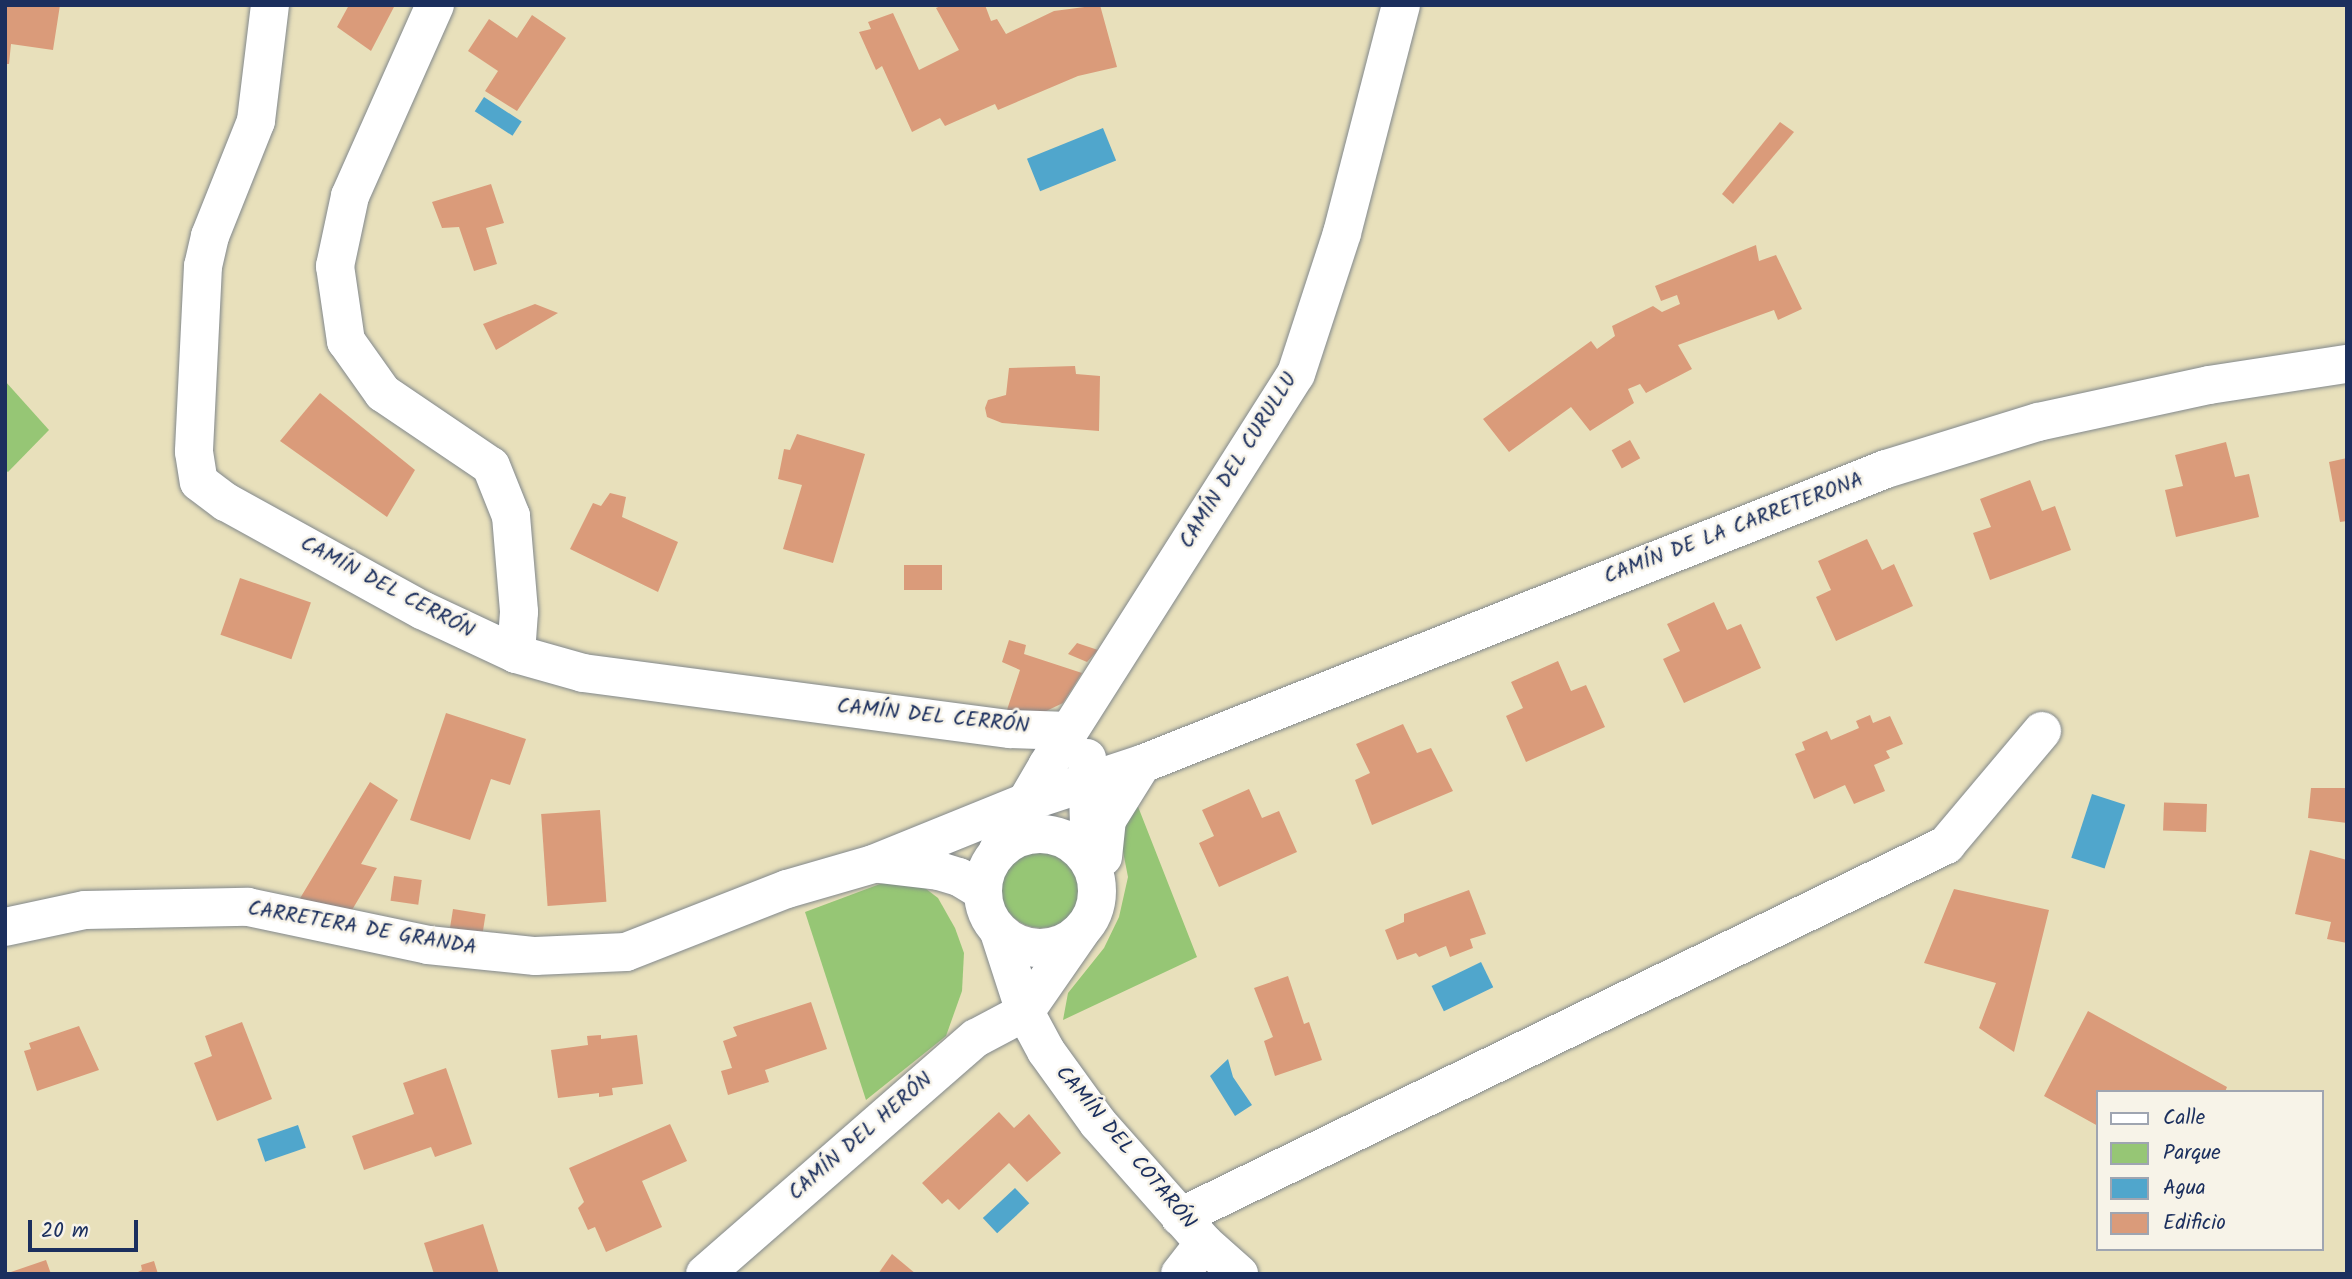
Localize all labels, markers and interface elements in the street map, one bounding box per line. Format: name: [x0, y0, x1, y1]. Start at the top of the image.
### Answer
street label: CAMÍN DEL CURULLU: [1175, 369, 1303, 553]
street label: CAMÍN DE LA CARRETERONA: [1601, 468, 1867, 590]
street label: CAMÍN DEL CERRÓN: [296, 532, 478, 644]
street label: CAMÍN DEL CERRÓN: [836, 694, 1030, 740]
street label: CARRETERA DE GRANDA: [246, 896, 478, 962]
street label: CAMÍN DEL COTARÓN: [1049, 1061, 1201, 1235]
street label: CAMÍN DEL HERÓN: [784, 1068, 938, 1206]
legend: [2096, 1090, 2324, 1251]
text: Calle: [2163, 1102, 2205, 1135]
text: Parque: [2163, 1137, 2221, 1170]
text: Agua: [2163, 1172, 2206, 1205]
scale bar: [32, 1206, 142, 1250]
text: Edificio: [2163, 1207, 2226, 1240]
text: 20 m: [41, 1215, 89, 1248]

